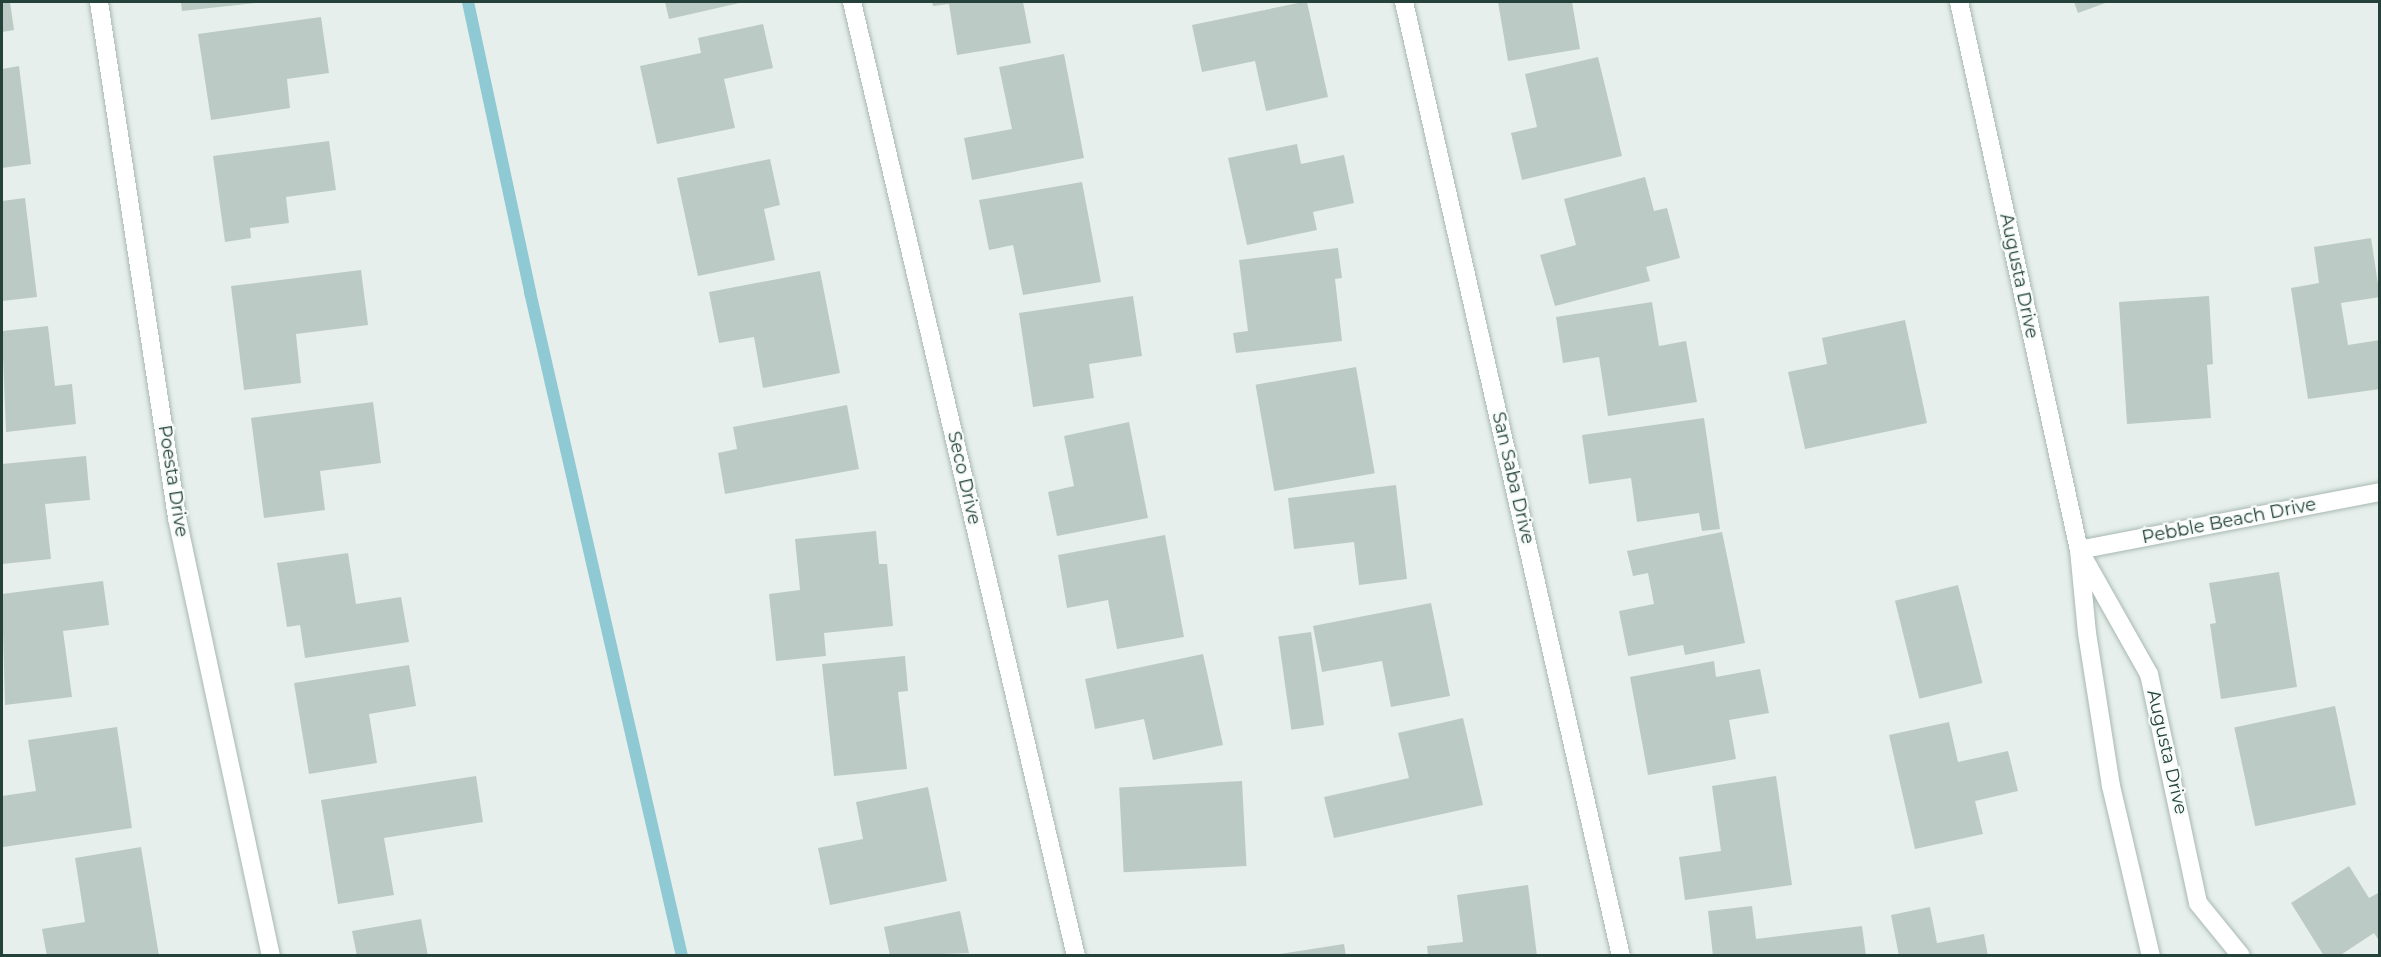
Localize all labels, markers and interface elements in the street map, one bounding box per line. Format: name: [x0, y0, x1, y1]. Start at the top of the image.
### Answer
street label: Augusta Drive: [1995, 211, 2043, 341]
street label: San Saba Drive: [1487, 410, 1539, 546]
street label: Poesta Drive: [153, 423, 193, 539]
street label: Seco Drive: [943, 429, 985, 527]
street label: Pebble Beach Drive: [2140, 493, 2318, 549]
street label: Augusta Drive: [2142, 687, 2192, 817]

